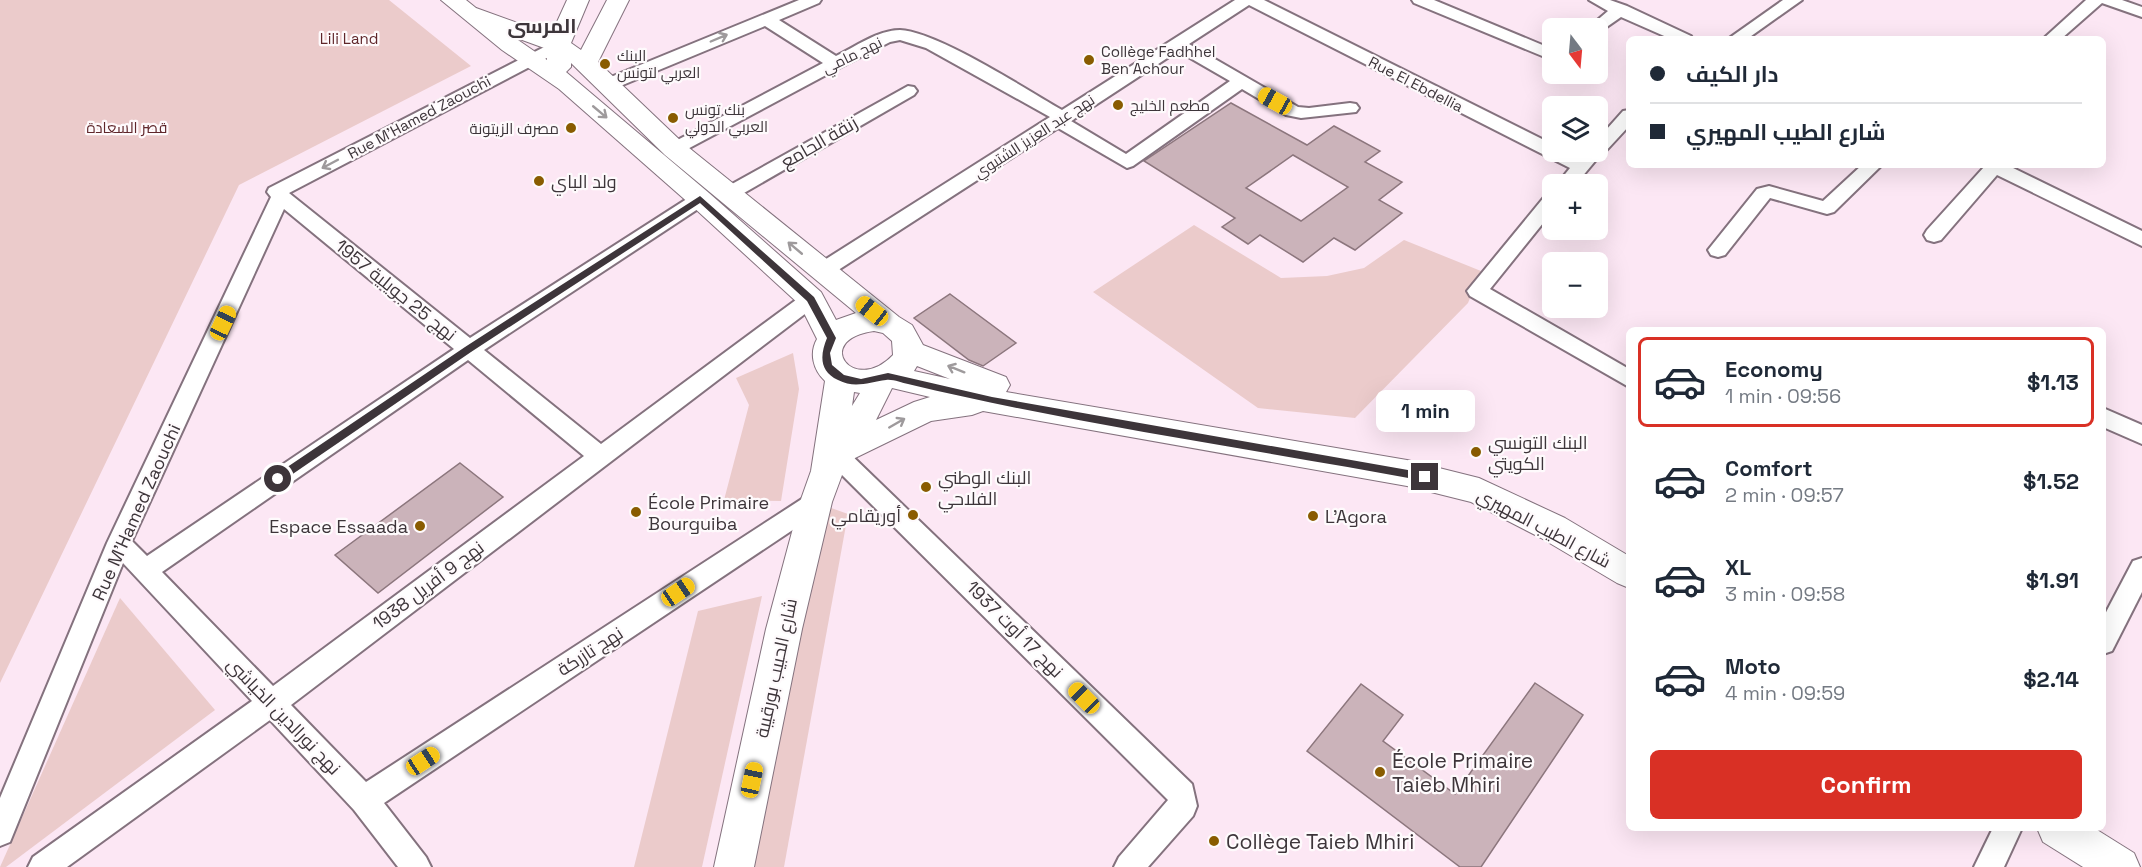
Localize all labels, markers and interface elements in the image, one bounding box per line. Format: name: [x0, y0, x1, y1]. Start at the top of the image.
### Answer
district label: المرسى: [508, 13, 576, 39]
north arrow: [1542, 18, 1608, 84]
map controls: [1542, 18, 1608, 318]
park label: Lili Land: [320, 29, 378, 48]
one-way arrow: [710, 32, 728, 43]
street label: نهج مامي: [819, 32, 886, 80]
place label: Collège Fadhhel Ben Achour: [1101, 42, 1216, 78]
place label: البنك العربي لتونس: [617, 46, 700, 85]
street label: Rue El Ebdellia: [1366, 52, 1467, 116]
marker: Collège Fadhhel Ben Achour: [1082, 53, 1096, 67]
marker: البنك العربي لتونس: [598, 57, 612, 71]
text: دار الكيف: [1686, 60, 1779, 88]
street label: Rue M'Hamed Zaouchi: [344, 71, 494, 163]
car: [1255, 84, 1295, 118]
street label: نهج عبد العزيز الشتيوي: [970, 90, 1100, 185]
place label: مطعم الخليج: [1130, 96, 1210, 117]
button: layers: [1542, 96, 1608, 162]
marker: مطعم الخليج: [1111, 98, 1125, 112]
place label: بنك تونس العربي الدولي: [685, 100, 768, 139]
one-way arrow: [592, 105, 607, 119]
marker: بنك تونس العربي الدولي: [666, 111, 680, 125]
street label: زنقة الجامع: [776, 111, 862, 174]
park label: قصر السعادة: [87, 118, 167, 137]
text: شارع الطيب المهيري: [1686, 118, 1885, 146]
place label: مصرف الزيتونة: [470, 119, 559, 138]
marker: مصرف الزيتونة: [564, 121, 578, 135]
one-way arrow: [322, 158, 340, 170]
place label: ولد الباي: [551, 170, 617, 196]
marker: ولد الباي: [532, 174, 546, 188]
button: +: [1542, 174, 1608, 240]
street label: نهج 25 جويلية 1957: [330, 234, 461, 347]
one-way arrow: [788, 241, 803, 255]
button: −: [1542, 252, 1608, 318]
car: [852, 293, 892, 329]
car: [207, 303, 239, 343]
icon: car: [1653, 355, 1707, 409]
text: Economy: [1725, 355, 1823, 383]
one-way arrow: [947, 363, 965, 374]
text: $1.13: [2027, 368, 2079, 396]
text: 1 min · 09:56: [1725, 383, 1841, 409]
callout: 1 min: [1376, 390, 1474, 432]
text: 1 min: [1401, 398, 1450, 424]
one-way arrow: [888, 417, 905, 429]
street label: Rue M'Hamed Zaouchi: [87, 420, 185, 604]
place label: البنك التونسي الكويتي: [1488, 431, 1588, 478]
marker: البنك التونسي الكويتي: [1469, 445, 1483, 459]
icon: car: [1653, 454, 1707, 508]
text: Comfort: [1725, 454, 1813, 482]
route end: [1411, 463, 1438, 490]
route start: [264, 465, 291, 492]
place label: البنك الوطني الفلاحي: [938, 466, 1031, 513]
text: $1.52: [2023, 467, 2079, 495]
marker: البنك الوطني الفلاحي: [919, 480, 933, 494]
text: 2 min · 09:57: [1725, 482, 1844, 508]
street label: شارع الطيب المهيري: [1472, 483, 1615, 576]
place label: École Primaire Bourguiba: [648, 491, 769, 535]
place label: أوريقامي: [831, 504, 901, 530]
marker: École Primaire Bourguiba: [629, 505, 643, 519]
place label: L'Agora: [1325, 505, 1387, 528]
marker: أوريقامي: [906, 508, 920, 522]
marker: L'Agora: [1306, 509, 1320, 523]
place label: Espace Essaada: [269, 515, 408, 538]
marker: Espace Essaada: [413, 519, 427, 533]
street label: نهج 9 أفريل 1938: [368, 536, 489, 635]
icon: car: [1653, 553, 1707, 607]
text: XL: [1725, 553, 1751, 581]
text: $1.91: [2026, 566, 2079, 594]
car: [658, 574, 698, 610]
street label: نهج 17 أوت 1937: [961, 576, 1068, 683]
text: 3 min · 09:58: [1725, 581, 1845, 607]
street label: شارع الحبيب بورقيبة: [750, 596, 803, 740]
street label: نهج تازركة: [553, 621, 628, 682]
icon: car: [1653, 652, 1707, 706]
text: Moto: [1725, 652, 1781, 680]
street label: نهج نورالدين الخياشي: [221, 653, 346, 781]
text: $2.14: [2023, 665, 2079, 693]
car: [1065, 679, 1103, 717]
text: 4 min · 09:59: [1725, 680, 1845, 706]
car: [403, 744, 443, 778]
place label: École Primaire Taieb Mhiri: [1392, 747, 1533, 798]
button: Confirm: [1650, 750, 2082, 819]
car: [739, 761, 765, 799]
marker: École Primaire Taieb Mhiri: [1373, 765, 1387, 779]
place label: Collège Taieb Mhiri: [1226, 828, 1414, 855]
marker: Collège Taieb Mhiri: [1207, 834, 1221, 848]

